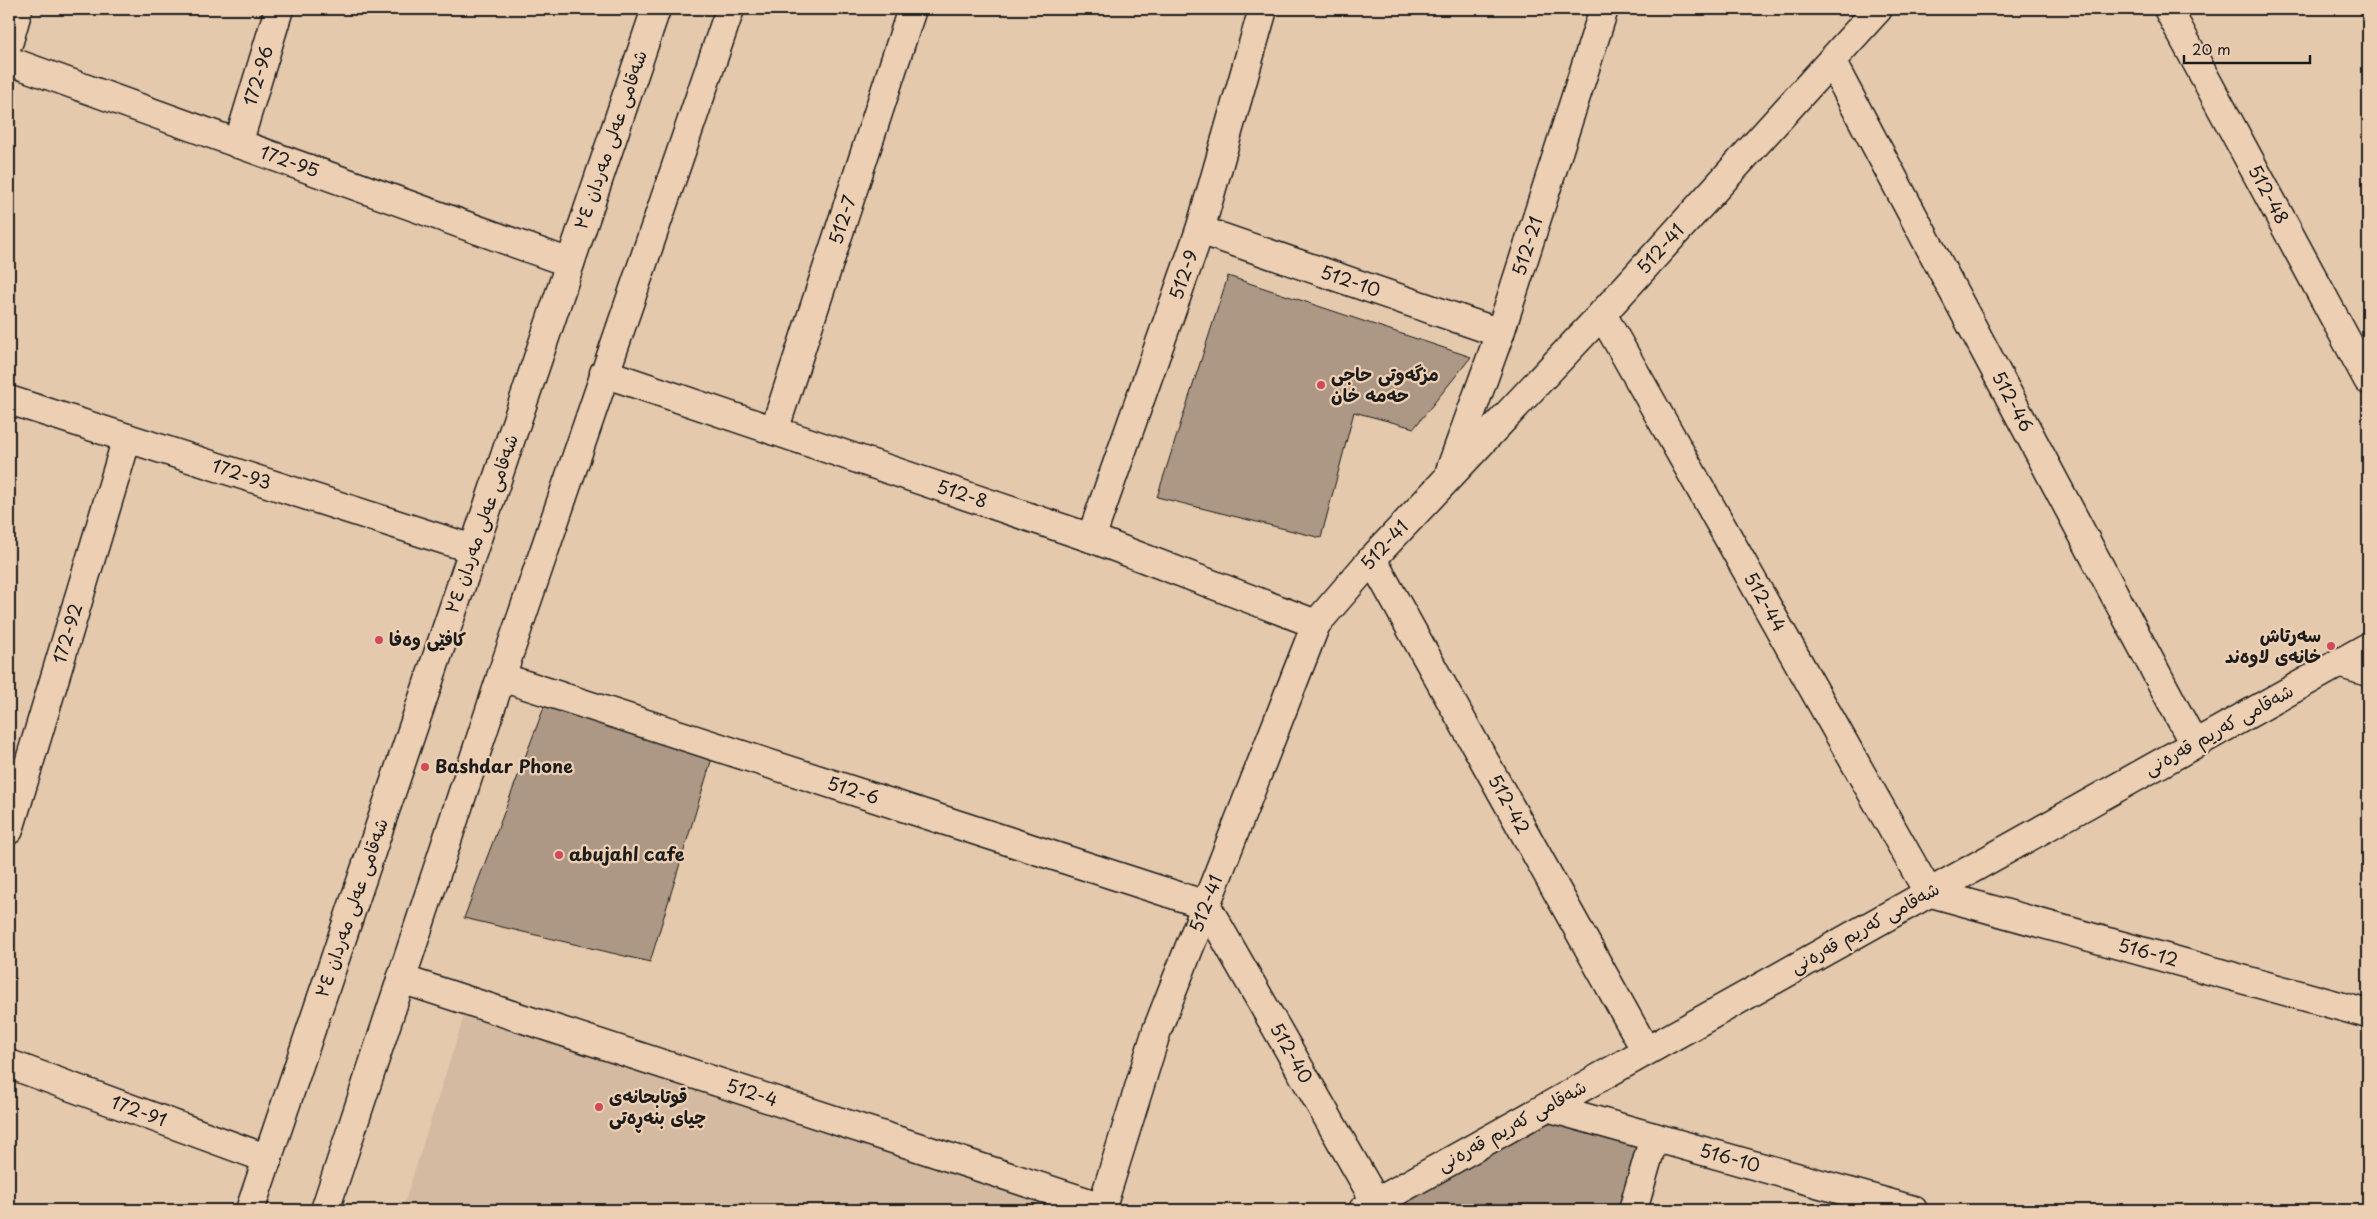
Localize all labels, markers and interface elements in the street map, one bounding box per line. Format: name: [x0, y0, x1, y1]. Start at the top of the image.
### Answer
scale bar: [2184, 32, 2311, 64]
text: 20 m: [2192, 37, 2231, 60]
street label: 172-96: [235, 42, 279, 109]
street label: شەقامی عەلی مەردان ٣٤: [566, 46, 653, 233]
street label: 172-95: [257, 137, 323, 184]
street label: 512-48: [2242, 160, 2296, 228]
street label: 512-7: [821, 191, 862, 248]
street label: 512-21: [1504, 213, 1549, 279]
street label: 512-41: [1630, 217, 1690, 279]
street label: 512-9: [1161, 246, 1204, 303]
street label: 512-10: [1317, 257, 1384, 303]
place label: مزگەوتی حاجی حەمە خان: [1331, 360, 1439, 408]
street label: 512-46: [1986, 366, 2041, 436]
marker: مزگەوتی حاجی حەمە خان: [1315, 379, 1327, 391]
street label: شەقامی عەلی مەردان ٣٤: [437, 430, 524, 617]
street label: 172-93: [209, 451, 275, 495]
street label: 512-8: [934, 472, 991, 514]
street label: 512-41: [1353, 513, 1414, 575]
street label: 512-44: [1738, 567, 1794, 636]
street label: 172-92: [45, 600, 88, 667]
place label: سەرتاش خانەی لاوەند: [2225, 621, 2321, 669]
place label: کافێی وەفا: [389, 625, 466, 652]
marker: کافێی وەفا: [373, 634, 385, 646]
marker: سەرتاش خانەی لاوەند: [2325, 640, 2337, 652]
street label: شەقامی کەریم قەرەنی: [2139, 676, 2299, 783]
place label: Bashdar Phone: [435, 752, 573, 779]
marker: Bashdar Phone: [419, 761, 431, 773]
street label: 512-6: [824, 768, 883, 810]
street label: 512-42: [1483, 769, 1538, 839]
street label: شەقامی عەلی مەردان ٣٤: [307, 814, 394, 1001]
place label: abujahl cafe: [569, 840, 685, 867]
marker: abujahl cafe: [553, 849, 565, 861]
street label: 512-41: [1182, 871, 1228, 936]
street label: شەقامی کەریم قەرەنی: [1785, 874, 1945, 981]
street label: 516-12: [2115, 930, 2182, 973]
street label: 512-40: [1264, 1017, 1320, 1088]
street label: 512-4: [723, 1071, 782, 1113]
street label: شەقامی کەریم قەرەنی: [1432, 1072, 1592, 1179]
place label: قوتابحانەی چیای بنەڕەتی: [609, 1082, 706, 1133]
street label: 172-91: [107, 1088, 171, 1133]
marker: قوتابحانەی چیای بنەڕەتی: [593, 1101, 605, 1113]
street label: 516-10: [1697, 1136, 1764, 1178]

